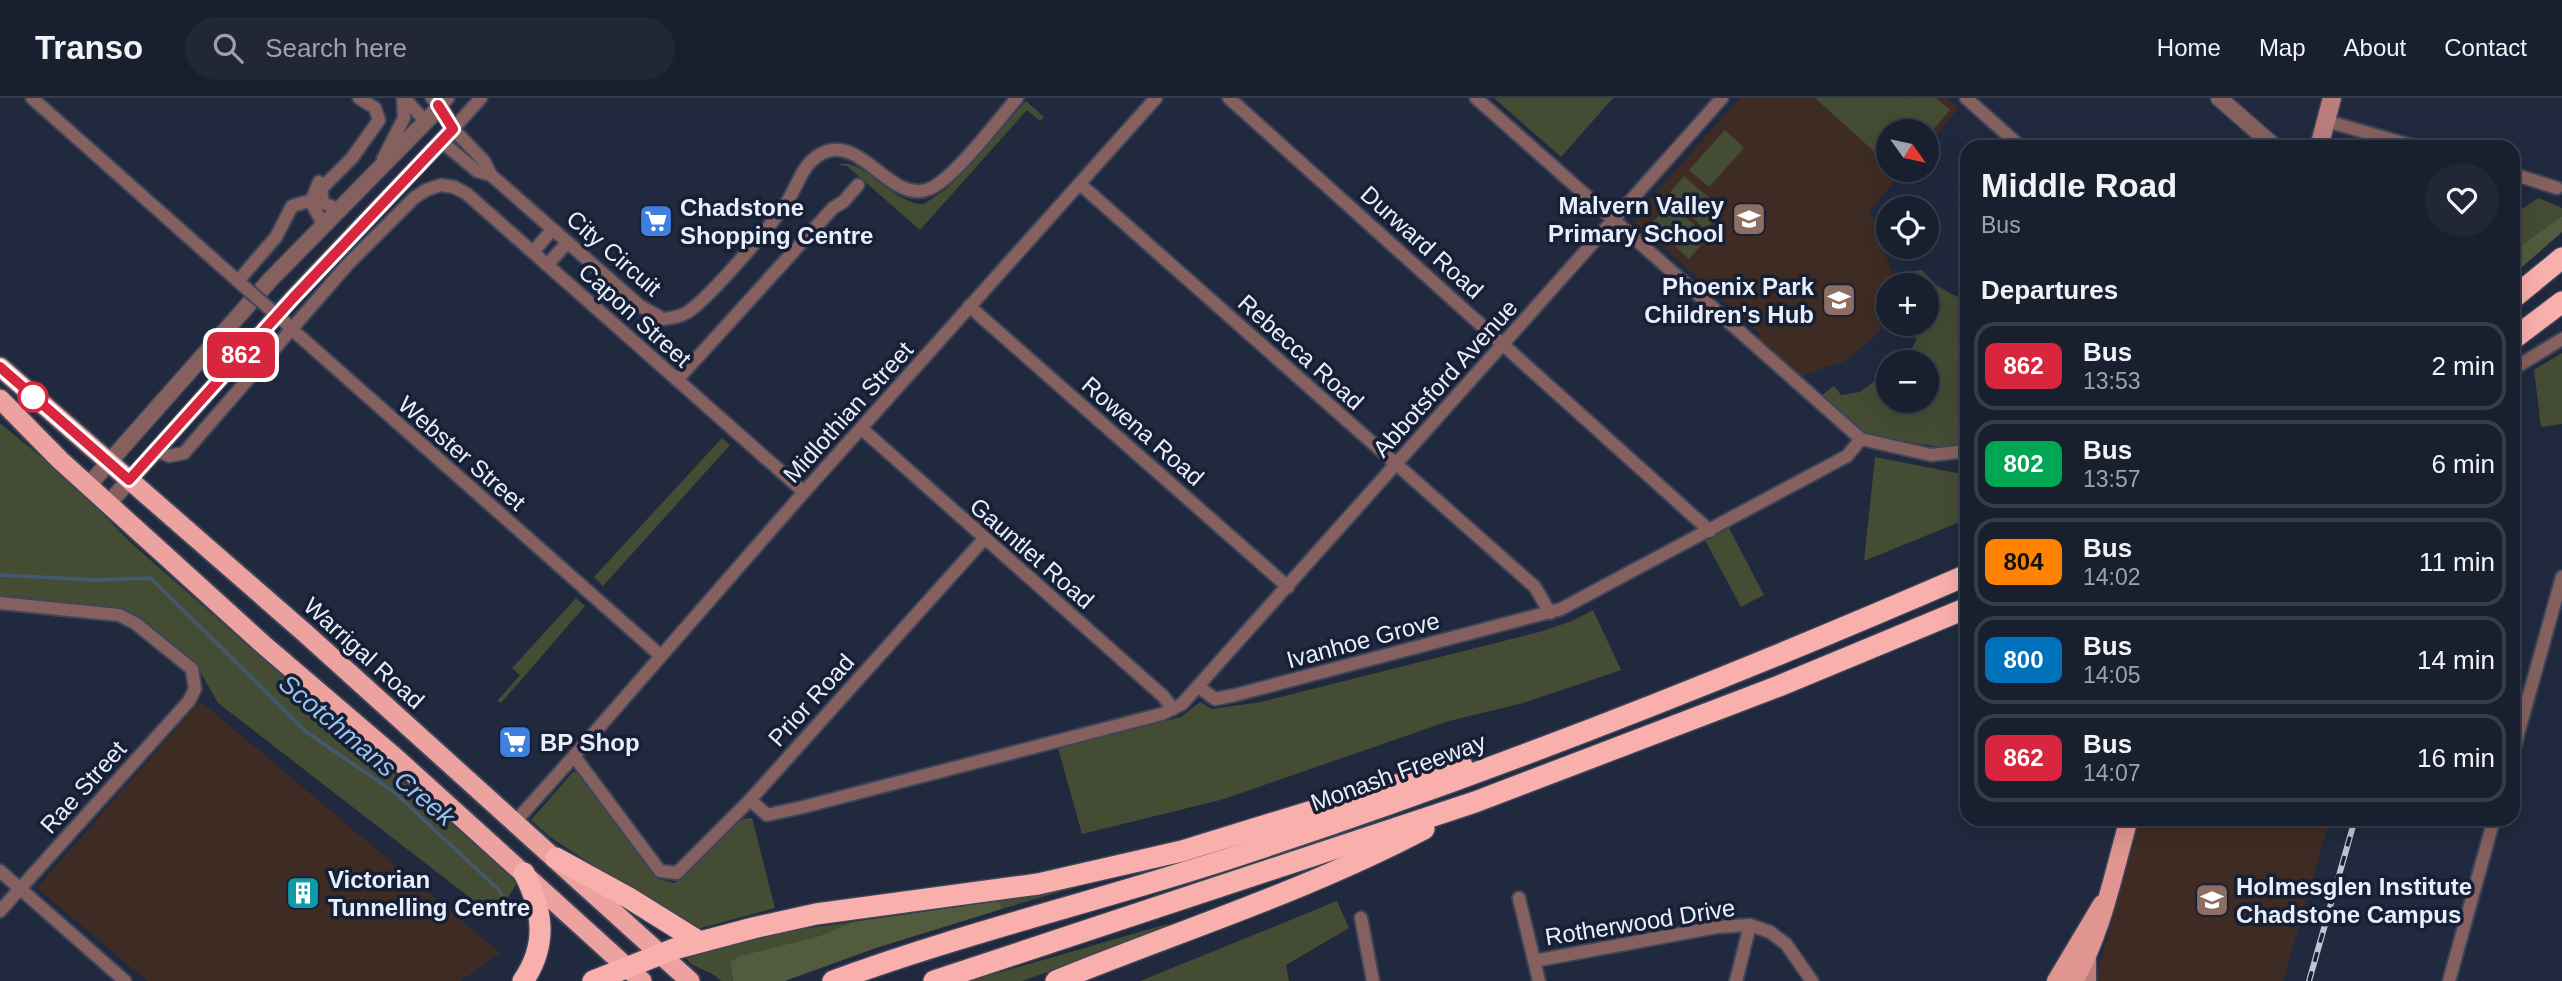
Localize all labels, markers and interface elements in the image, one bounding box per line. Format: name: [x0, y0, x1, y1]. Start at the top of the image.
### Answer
search box: [185, 17, 675, 80]
text: Transo: [35, 29, 143, 66]
icon: search: [209, 29, 247, 67]
text: Search here: [265, 33, 407, 63]
text: Home: [2157, 34, 2221, 61]
text: Map: [2259, 34, 2306, 61]
text: About: [2344, 34, 2406, 61]
text: Contact: [2444, 34, 2527, 61]
north arrow: [1876, 119, 1939, 182]
map controls: [1876, 119, 1939, 413]
button: heart: [2425, 163, 2499, 237]
text: Middle Road: [1981, 167, 2177, 204]
street label: Durward Road: [1355, 180, 1489, 304]
place label: Malvern Valley Primary School: [1548, 192, 1725, 247]
place label: Chadstone Shopping Centre: [680, 194, 873, 249]
button: locate: [1876, 196, 1939, 259]
school or university icon: Malvern Valley Primary School: [1730, 200, 1768, 238]
supermarket icon: Chadstone Shopping Centre: [637, 202, 675, 240]
street label: City Circuit: [561, 205, 667, 301]
text: Bus: [1981, 212, 2021, 238]
street label: Capon Street: [573, 258, 697, 373]
place label: Phoenix Park Children's Hub: [1644, 273, 1815, 328]
button: +: [1876, 273, 1939, 336]
text: Departures: [1981, 275, 2118, 305]
school or university icon: Phoenix Park Children's Hub: [1820, 281, 1858, 319]
street label: Rebecca Road: [1233, 289, 1369, 415]
street label: Abbotsford Avenue: [1367, 294, 1523, 462]
line badge: 862: [201, 332, 281, 378]
street label: Midlothian Street: [778, 336, 919, 488]
text: Bus: [2083, 337, 2132, 367]
text: 862: [221, 341, 261, 368]
button: −: [1876, 350, 1939, 413]
text: 2 min: [2431, 351, 2495, 381]
text: 862: [2003, 352, 2044, 379]
text: 13:53: [2083, 368, 2141, 394]
street label: Rowena Road: [1077, 371, 1209, 491]
unlabelled marker: [18, 382, 48, 412]
street label: Webster Street: [393, 390, 531, 516]
text: Bus: [2083, 435, 2132, 465]
text: 6 min: [2431, 449, 2495, 479]
text: 802: [2003, 450, 2044, 477]
text: 13:57: [2083, 466, 2141, 492]
street label: Gauntlet Road: [965, 492, 1099, 614]
text: Bus: [2083, 533, 2132, 563]
text: 11 min: [2419, 547, 2495, 577]
text: 804: [2003, 548, 2044, 575]
text: 14:02: [2083, 564, 2141, 590]
street label: Warrigal Road: [298, 592, 430, 714]
street label: Ivanhoe Grove: [1283, 607, 1443, 673]
text: Bus: [2083, 631, 2132, 661]
text: 14 min: [2417, 645, 2495, 675]
text: 800: [2003, 646, 2044, 673]
street label: Prior Road: [763, 648, 859, 752]
text: 14:05: [2083, 662, 2141, 688]
water label: Scotchmans Creek: [273, 668, 462, 833]
supermarket icon: BP Shop: [496, 723, 534, 761]
street label: Monash Freeway: [1307, 728, 1489, 816]
place label: BP Shop: [540, 729, 640, 756]
text: Bus: [2083, 729, 2132, 759]
street label: Rae Street: [35, 735, 132, 839]
text: 16 min: [2417, 743, 2495, 773]
text: 862: [2003, 744, 2044, 771]
text: 14:07: [2083, 760, 2141, 786]
place label: Victorian Tunnelling Centre: [328, 866, 530, 921]
place label: Holmesglen Institute Chadstone Campus: [2236, 873, 2472, 928]
building icon: Victorian Tunnelling Centre: [284, 874, 322, 912]
school or university icon: Holmesglen Institute Chadstone Campus: [2193, 881, 2231, 919]
street label: Rotherwood Drive: [1543, 894, 1737, 950]

